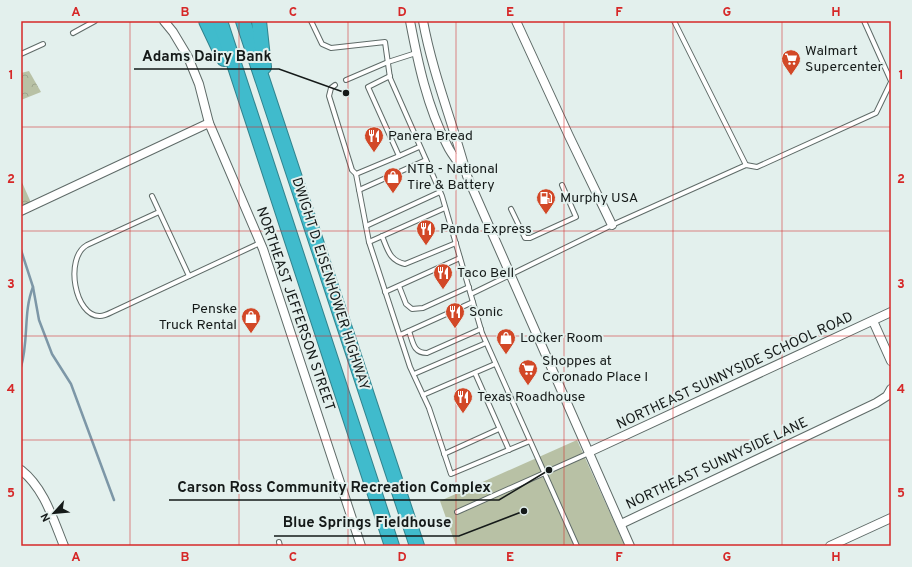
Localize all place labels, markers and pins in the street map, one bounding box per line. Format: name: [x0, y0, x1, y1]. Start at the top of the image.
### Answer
callout: Adams Dairy Bank: [134, 42, 279, 69]
place label: Walmart Supercenter: [805, 43, 884, 76]
supermarket icon: Walmart Supercenter: [780, 48, 802, 76]
restaurant icon: Panera Bread: [363, 125, 385, 153]
place label: Panera Bread: [388, 128, 473, 145]
place label: NTB - National Tire & Battery: [407, 161, 498, 194]
shop icon: NTB - National Tire & Battery: [382, 166, 404, 194]
fuel station icon: Murphy USA: [535, 187, 557, 215]
place label: Murphy USA: [560, 190, 638, 207]
restaurant icon: Panda Express: [415, 218, 437, 246]
place label: Panda Express: [440, 221, 532, 238]
restaurant icon: Taco Bell: [432, 262, 454, 290]
place label: Taco Bell: [457, 265, 514, 282]
place label: Penske Truck Rental: [159, 301, 237, 334]
restaurant icon: Sonic: [444, 301, 466, 329]
place label: Sonic: [469, 304, 503, 321]
shop icon: Penske Truck Rental: [240, 306, 262, 334]
shop icon: Locker Room: [495, 327, 517, 355]
place label: Locker Room: [520, 330, 603, 347]
place label: Shoppes at Coronado Place I: [542, 353, 648, 386]
supermarket icon: Shoppes at Coronado Place I: [517, 358, 539, 386]
restaurant icon: Texas Roadhouse: [452, 386, 474, 414]
place label: Texas Roadhouse: [477, 389, 585, 406]
callout: Carson Ross Community Recreation Complex: [169, 473, 499, 500]
callout: Blue Springs Fieldhouse: [274, 509, 459, 536]

